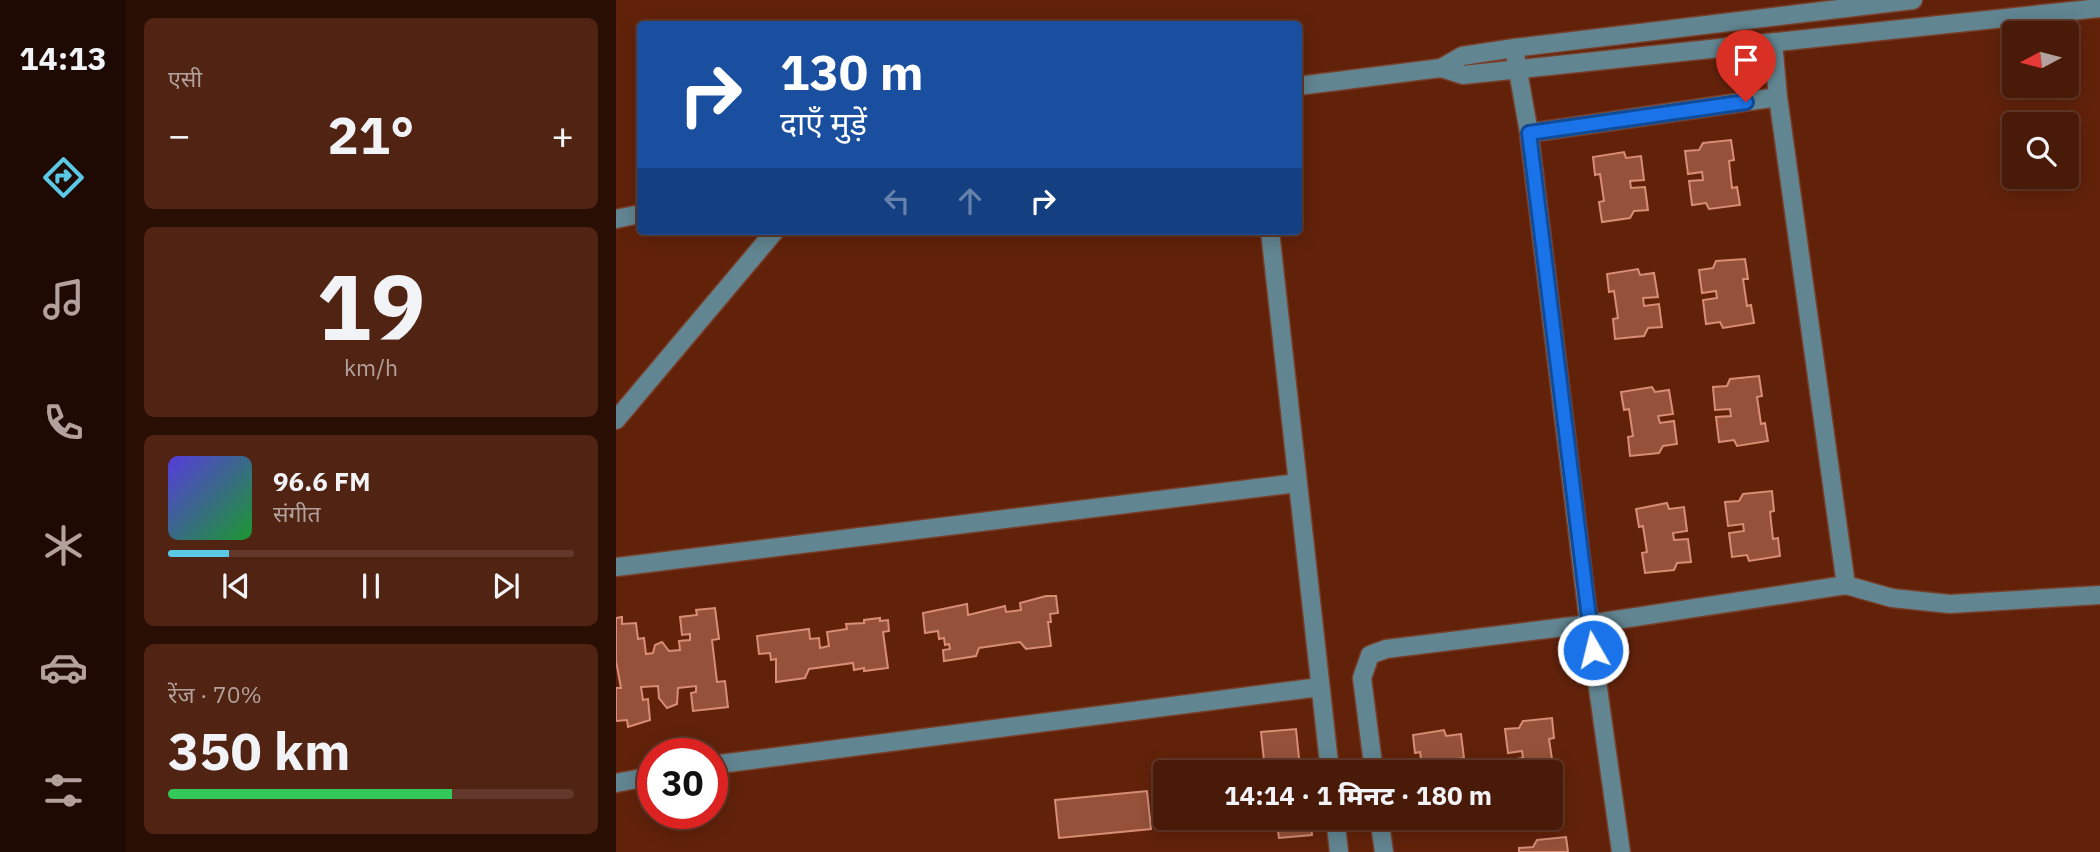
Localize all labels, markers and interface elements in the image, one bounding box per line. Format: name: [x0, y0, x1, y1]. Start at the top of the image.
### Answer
north arrow: [2002, 21, 2079, 98]
map controls: [2002, 21, 2079, 189]
pin: [1716, 30, 1776, 102]
text: 14:13: [19, 37, 107, 79]
text: 130 m: [780, 40, 924, 103]
icon: arrive: [1727, 41, 1765, 79]
icon: right: [665, 49, 756, 140]
text: एसी: [168, 63, 202, 93]
text: 21°: [328, 101, 414, 168]
text: दाएँ मुड़ें: [780, 102, 867, 144]
text: −: [168, 110, 191, 159]
text: +: [551, 110, 574, 159]
button: search: [2002, 112, 2079, 189]
icon: directions: [39, 153, 88, 202]
icon: left: [878, 182, 916, 220]
icon: ahead: [951, 182, 989, 220]
icon: right: [1024, 182, 1062, 220]
text: 19: [316, 247, 426, 365]
icon: music: [39, 275, 88, 324]
text: km/h: [344, 352, 398, 382]
icon: phone: [39, 398, 88, 447]
text: 96.6 FM: [273, 464, 371, 498]
text: संगीत: [273, 498, 321, 528]
icon: climate: [39, 521, 88, 570]
icon: previous: [217, 567, 255, 605]
icon: pause: [352, 567, 390, 605]
icon: next: [487, 567, 525, 605]
position arrow: [1556, 613, 1630, 687]
icon: car: [39, 643, 88, 692]
text: रेंज · 70%: [168, 679, 262, 709]
text: 350 km: [168, 717, 350, 784]
speed limit sign: 30: [637, 738, 728, 829]
icon: filters: [39, 766, 88, 815]
text: 14:14 · 1 मिनट · 180 m: [1224, 778, 1492, 812]

